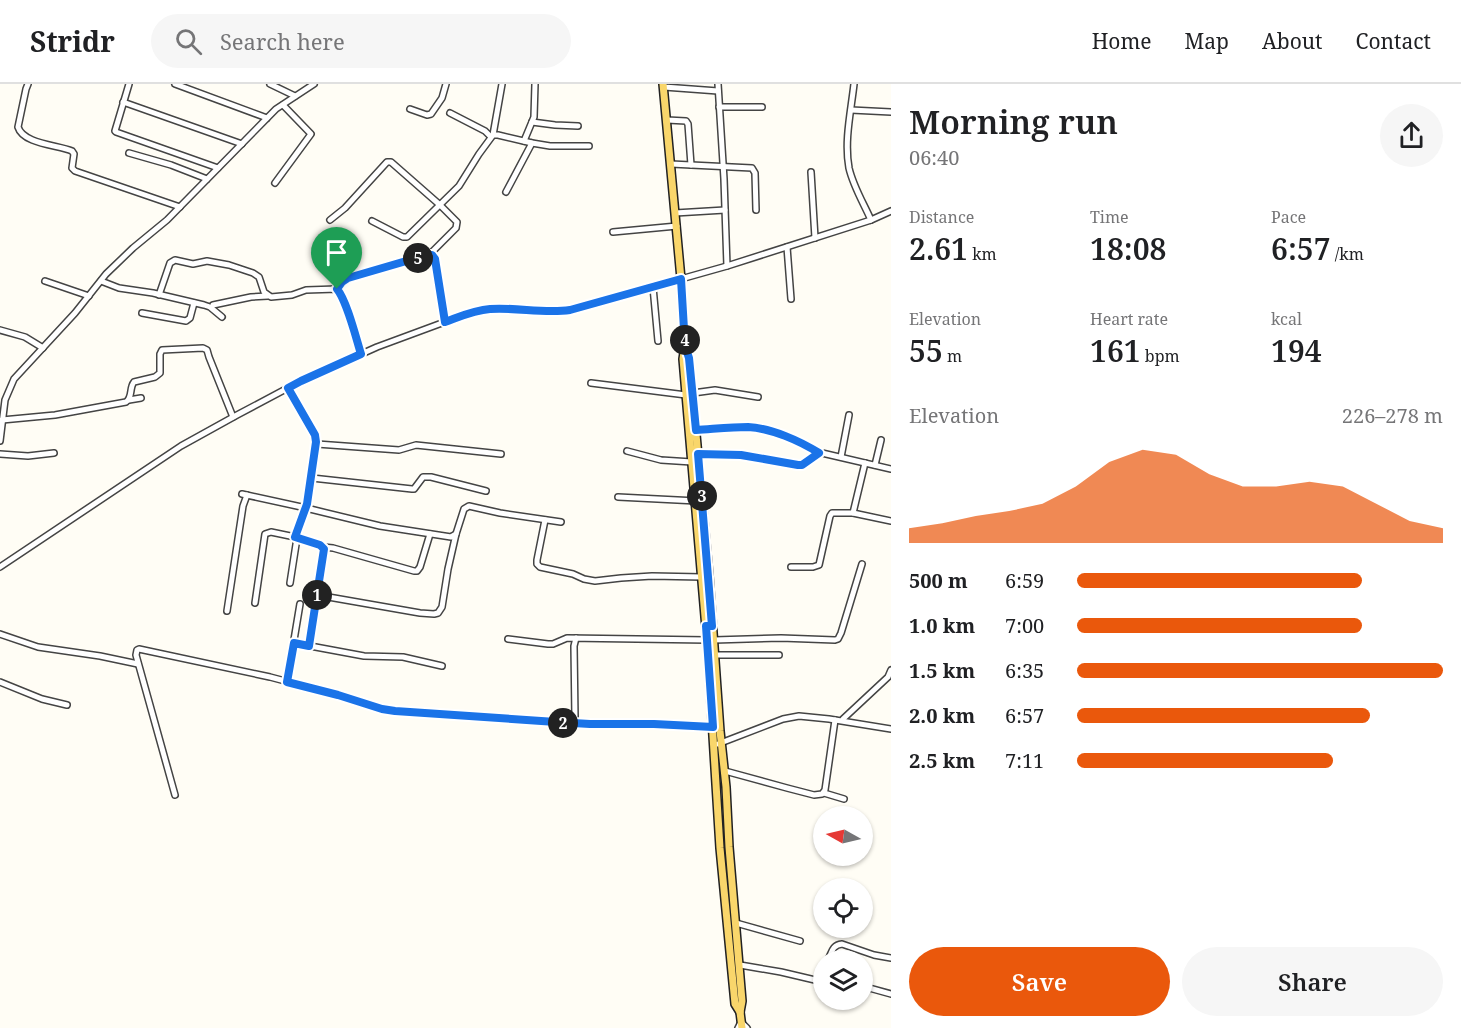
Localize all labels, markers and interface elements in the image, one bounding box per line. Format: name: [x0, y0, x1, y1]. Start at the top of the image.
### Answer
search box: [151, 14, 571, 68]
text: Stridr: [30, 22, 115, 60]
icon: search: [172, 25, 205, 58]
text: Search here: [220, 26, 345, 56]
text: Home: [1092, 27, 1152, 55]
text: Map: [1185, 27, 1229, 55]
text: About: [1262, 27, 1323, 55]
text: Contact: [1356, 27, 1431, 55]
text: Morning run: [909, 99, 1118, 144]
button: share: [1380, 104, 1443, 167]
text: 06:40: [909, 144, 959, 171]
text: Distance: [909, 206, 974, 228]
text: Time: [1090, 206, 1129, 228]
text: Pace: [1271, 206, 1306, 228]
pin: [311, 227, 362, 289]
text: 2.61: [909, 228, 968, 269]
text: 18:08: [1090, 228, 1166, 269]
text: 6:57: [1271, 228, 1331, 269]
icon: arrive: [320, 236, 353, 269]
pin: 5: [403, 243, 433, 273]
text: km: [968, 243, 997, 265]
text: /km: [1331, 243, 1364, 265]
text: 5: [413, 247, 423, 269]
text: Elevation: [909, 308, 981, 330]
text: Heart rate: [1090, 308, 1168, 330]
text: kcal: [1271, 308, 1302, 330]
pin: 4: [670, 325, 700, 355]
text: 4: [680, 329, 690, 351]
text: 55: [909, 330, 943, 371]
text: 161: [1090, 330, 1141, 371]
text: 194: [1271, 330, 1322, 371]
text: m: [943, 345, 962, 367]
text: bpm: [1141, 345, 1180, 367]
text: Elevation: [909, 402, 999, 429]
text: 226–278 m: [1342, 402, 1443, 429]
pin: 3: [687, 481, 717, 511]
text: 3: [697, 485, 707, 507]
text: 500 m: [909, 567, 968, 594]
text: 6:59: [1005, 567, 1044, 594]
pin: 1: [302, 580, 332, 610]
text: 1: [312, 584, 322, 606]
text: 1.0 km: [909, 612, 975, 639]
text: 7:00: [1005, 612, 1044, 639]
text: 1.5 km: [909, 657, 975, 684]
text: 6:35: [1005, 657, 1044, 684]
text: 2.0 km: [909, 702, 975, 729]
text: 6:57: [1005, 702, 1044, 729]
pin: 2: [548, 708, 578, 738]
text: 2: [558, 712, 568, 734]
text: 2.5 km: [909, 747, 975, 774]
text: 7:11: [1005, 747, 1044, 774]
north arrow: [813, 806, 873, 866]
map controls: [813, 806, 873, 1010]
button: locate: [813, 878, 873, 938]
button: Save: [909, 947, 1170, 1016]
button: Share: [1182, 947, 1443, 1016]
button: layers: [813, 950, 873, 1010]

